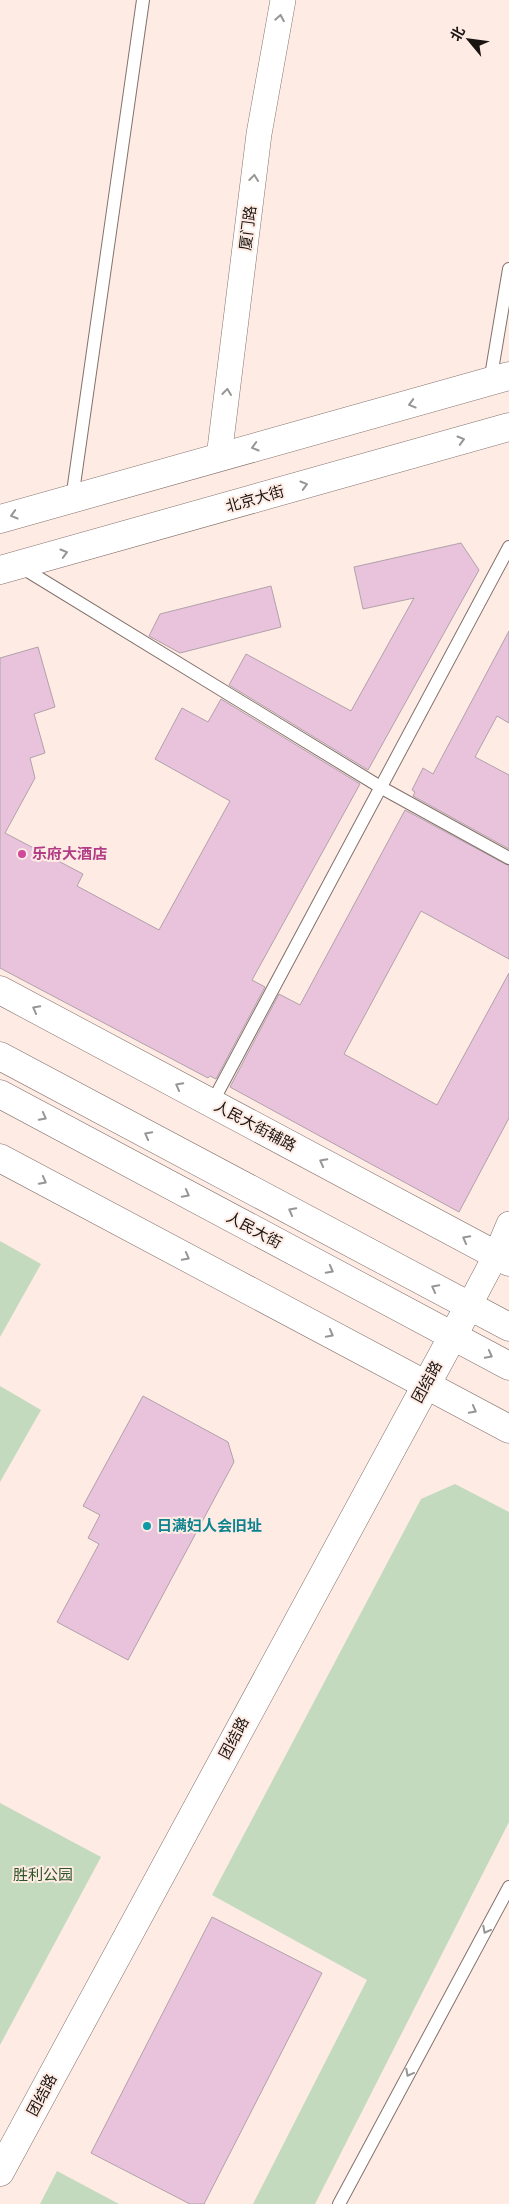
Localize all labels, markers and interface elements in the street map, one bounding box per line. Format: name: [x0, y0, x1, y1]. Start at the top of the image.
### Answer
one-way arrow: [274, 14, 284, 22]
north arrow: [444, 15, 494, 65]
text: 北: [446, 23, 469, 44]
one-way arrow: [248, 174, 259, 182]
street label: 厦门路: [235, 204, 260, 251]
one-way arrow: [221, 387, 232, 395]
one-way arrow: [408, 398, 416, 408]
one-way arrow: [456, 436, 464, 446]
one-way arrow: [251, 442, 260, 452]
one-way arrow: [300, 480, 308, 490]
street label: 北京大街: [223, 481, 286, 516]
one-way arrow: [11, 509, 19, 519]
one-way arrow: [59, 548, 67, 558]
place label: 乐府大酒店: [32, 844, 107, 863]
marker: 乐府大酒店: [16, 848, 28, 860]
one-way arrow: [32, 1006, 41, 1016]
one-way arrow: [176, 1082, 185, 1092]
street label: 人民大街辅路: [211, 1096, 299, 1155]
one-way arrow: [38, 1111, 47, 1121]
one-way arrow: [144, 1131, 153, 1141]
one-way arrow: [319, 1159, 328, 1169]
one-way arrow: [38, 1175, 47, 1185]
one-way arrow: [181, 1188, 190, 1198]
street label: 人民大街: [223, 1207, 285, 1252]
one-way arrow: [288, 1207, 297, 1217]
one-way arrow: [462, 1235, 471, 1245]
one-way arrow: [181, 1251, 190, 1261]
one-way arrow: [325, 1264, 334, 1274]
one-way arrow: [431, 1284, 440, 1294]
one-way arrow: [325, 1328, 334, 1338]
one-way arrow: [483, 1349, 492, 1359]
street label: 团结路: [407, 1357, 446, 1406]
one-way arrow: [468, 1404, 477, 1414]
place label: 日满妇人会旧址: [157, 1516, 262, 1535]
marker: 日满妇人会旧址: [141, 1520, 153, 1532]
street label: 团结路: [215, 1713, 253, 1762]
park label: 胜利公园: [13, 1865, 73, 1884]
one-way arrow: [482, 1925, 492, 1934]
one-way arrow: [405, 2068, 415, 2077]
street label: 团结路: [23, 2070, 61, 2119]

